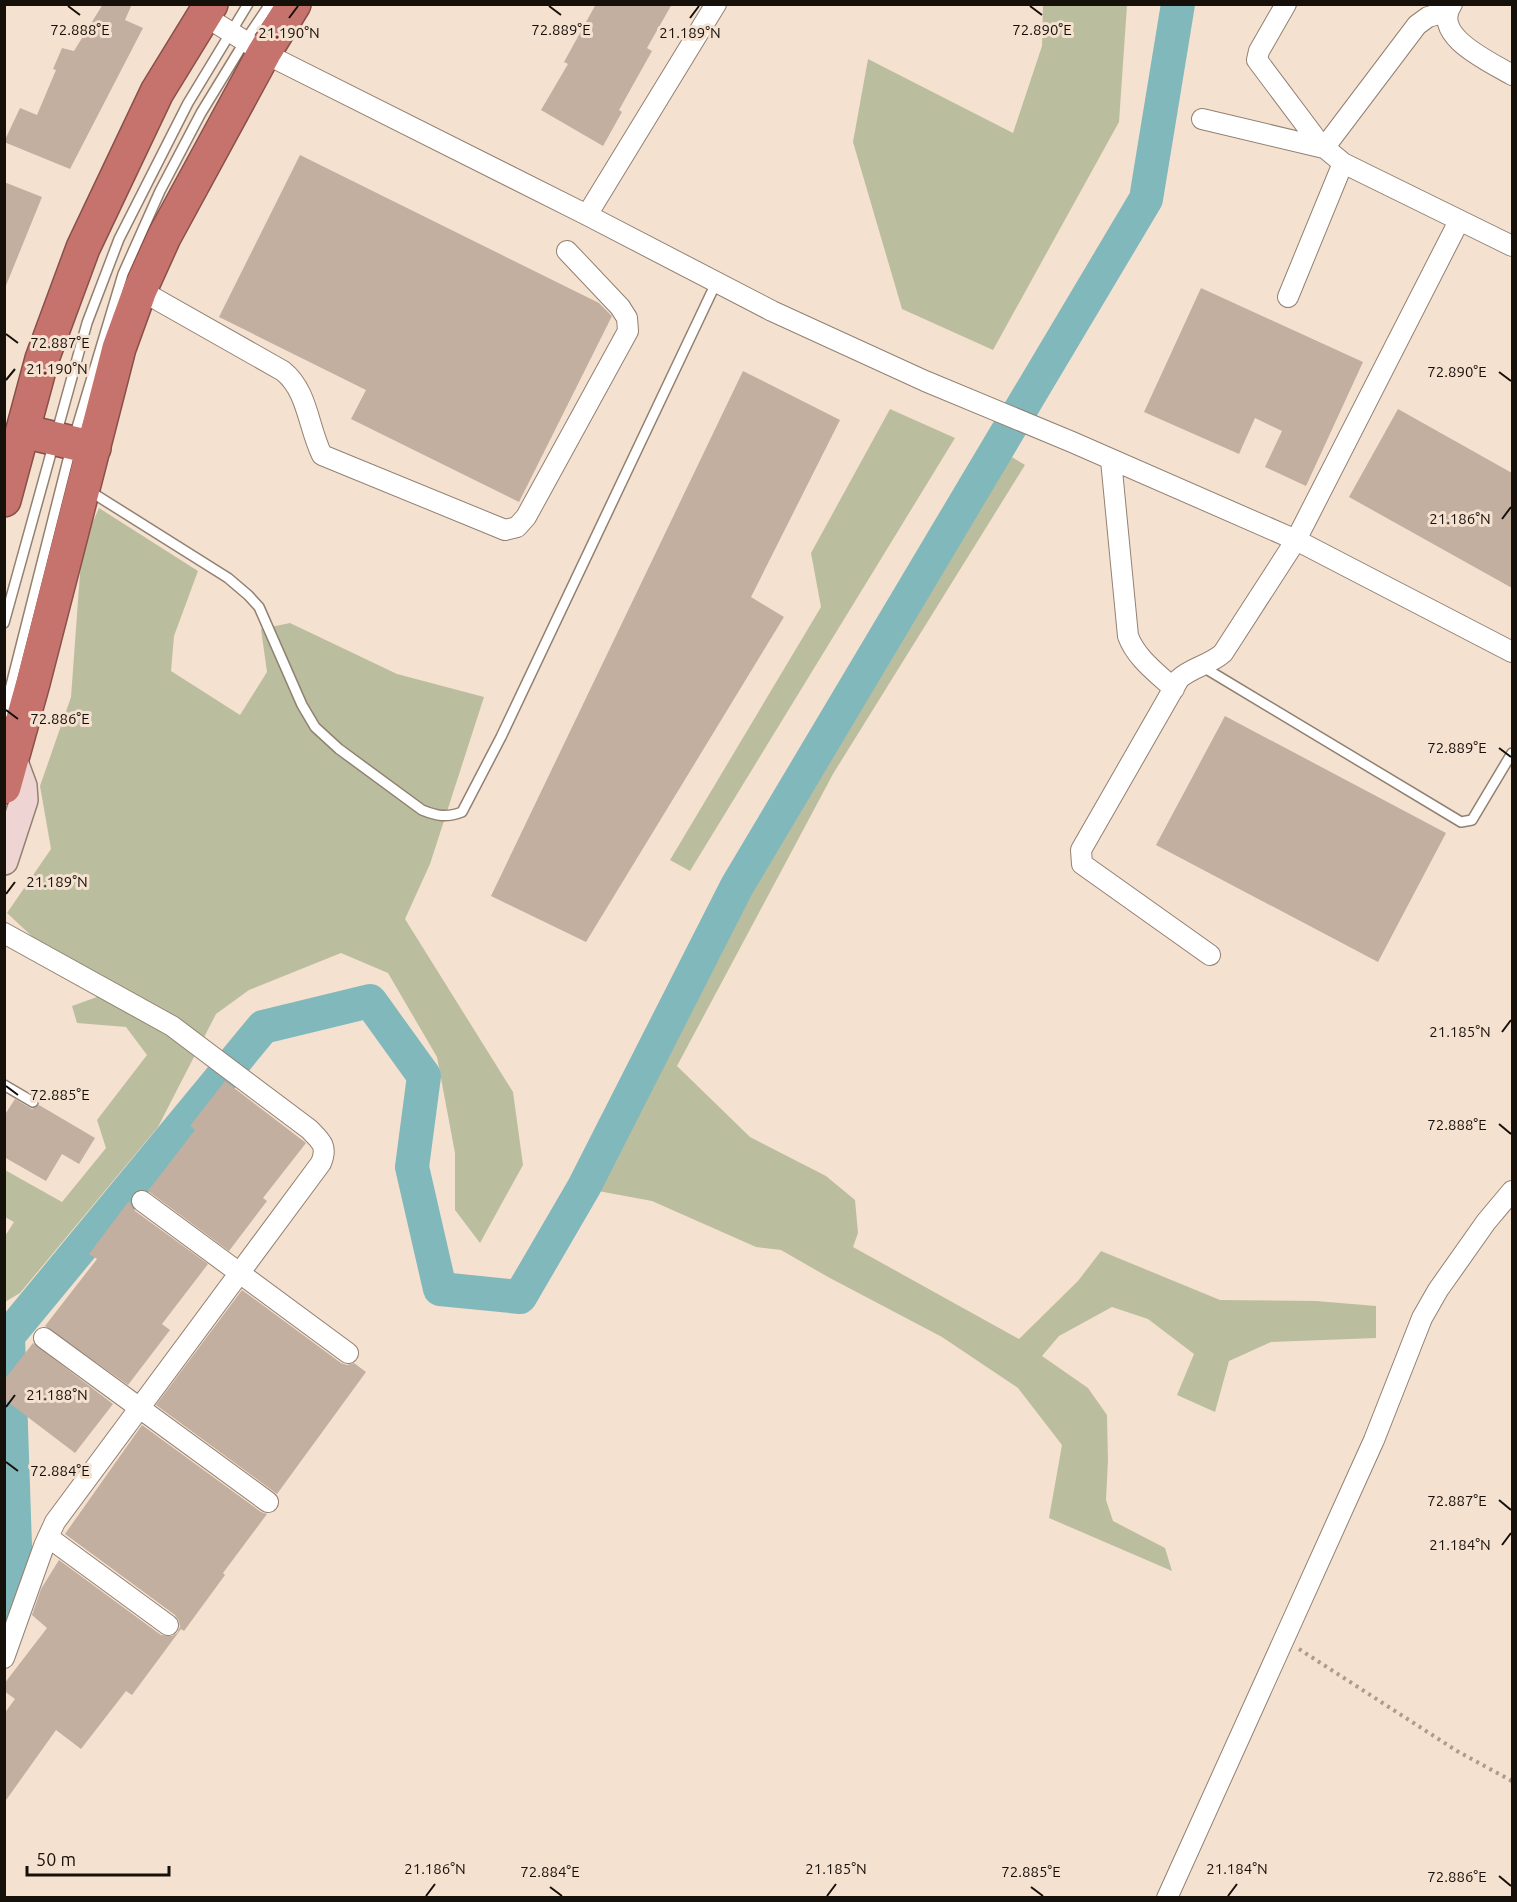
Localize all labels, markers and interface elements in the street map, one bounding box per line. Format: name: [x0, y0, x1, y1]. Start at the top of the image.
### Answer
text: 72.888°E: [50, 21, 110, 38]
text: 72.889°E: [531, 21, 591, 38]
text: 72.890°E: [1012, 21, 1072, 38]
text: 21.190°N: [258, 24, 320, 41]
text: 21.189°N: [659, 24, 721, 41]
text: 72.887°E: [30, 334, 90, 351]
text: 21.190°N: [26, 360, 88, 377]
text: 72.890°E: [1427, 363, 1487, 380]
text: 21.186°N: [1429, 510, 1491, 527]
text: 72.886°E: [30, 710, 90, 727]
text: 72.889°E: [1427, 739, 1487, 756]
text: 21.189°N: [26, 873, 88, 890]
text: 21.185°N: [1429, 1023, 1491, 1040]
text: 72.885°E: [30, 1086, 90, 1103]
text: 72.888°E: [1427, 1116, 1487, 1133]
text: 21.188°N: [26, 1386, 88, 1403]
text: 72.884°E: [30, 1462, 90, 1479]
text: 72.887°E: [1427, 1492, 1487, 1509]
text: 21.184°N: [1429, 1536, 1491, 1553]
scale bar: [27, 1839, 170, 1877]
text: 50 m: [36, 1849, 76, 1869]
text: 21.186°N: [404, 1860, 466, 1877]
text: 21.185°N: [805, 1860, 867, 1877]
text: 21.184°N: [1206, 1860, 1268, 1877]
text: 72.884°E: [520, 1863, 580, 1880]
text: 72.885°E: [1001, 1863, 1061, 1880]
text: 72.886°E: [1427, 1868, 1487, 1885]

